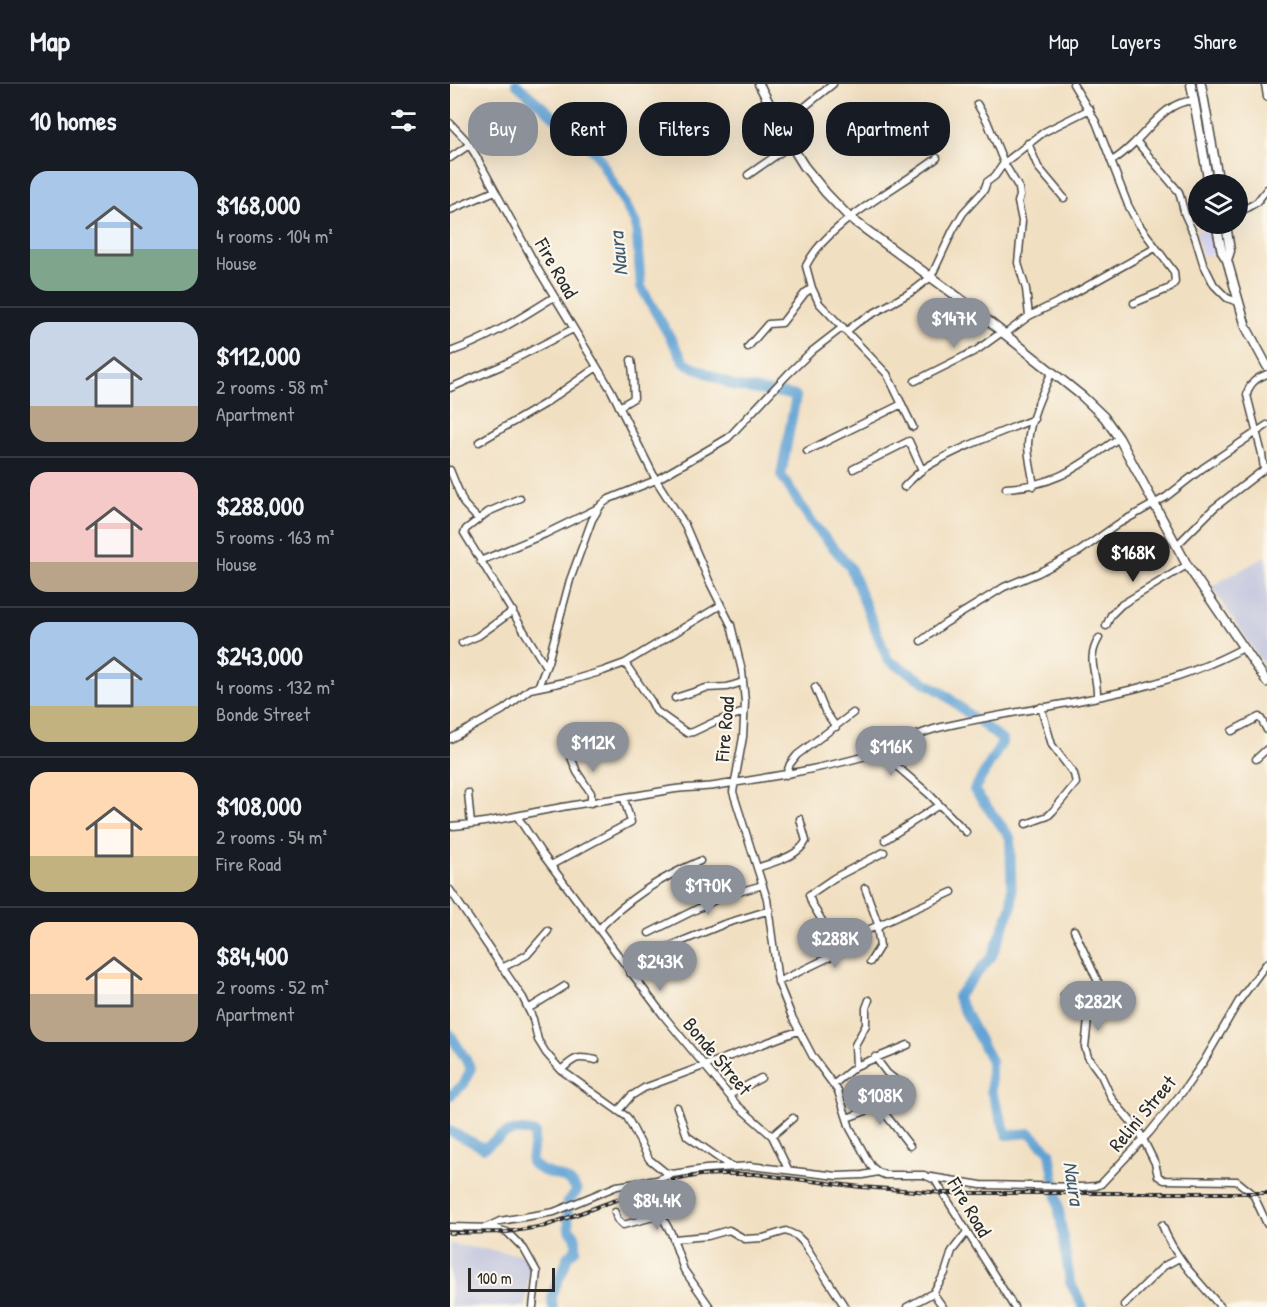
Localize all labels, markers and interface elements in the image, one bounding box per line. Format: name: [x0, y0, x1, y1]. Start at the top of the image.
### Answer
text: Map: [30, 22, 70, 60]
text: Map: [1049, 27, 1078, 56]
text: Layers: [1111, 27, 1161, 56]
text: Share: [1194, 27, 1237, 56]
chip: Buy: [468, 102, 538, 156]
chip: Rent: [550, 102, 627, 156]
chip: Filters: [639, 102, 730, 156]
chip: New: [742, 102, 814, 156]
chip: Apartment: [826, 102, 950, 156]
text: 10 homes: [30, 103, 117, 138]
icon: filters: [387, 104, 420, 137]
map controls: [1188, 174, 1248, 234]
button: layers: [1188, 174, 1248, 234]
text: $168,000: [216, 187, 300, 222]
icon: home: [78, 195, 150, 267]
text: 4 rooms · 104 m²: [216, 222, 333, 249]
water label: Naura: [601, 228, 635, 277]
street label: Fire Road: [529, 232, 585, 303]
text: House: [216, 249, 257, 276]
pin: $147K: [912, 298, 996, 349]
text: $147K: [931, 304, 977, 331]
text: $112,000: [216, 338, 300, 373]
icon: home: [78, 346, 150, 418]
text: 2 rooms · 58 m²: [216, 373, 328, 400]
text: Apartment: [216, 400, 294, 427]
text: $288,000: [216, 488, 304, 523]
icon: home: [78, 496, 150, 568]
text: 5 rooms · 163 m²: [216, 523, 334, 550]
pin: $168K: [1091, 532, 1175, 583]
text: $168K: [1111, 538, 1155, 565]
text: House: [216, 550, 257, 577]
text: $243,000: [216, 638, 303, 673]
icon: home: [78, 646, 150, 718]
text: 4 rooms · 132 m²: [216, 673, 335, 700]
street label: Fire Road: [708, 695, 740, 764]
text: Bonde Street: [216, 700, 310, 727]
pin: $112K: [551, 722, 635, 773]
pin: $116K: [849, 726, 933, 777]
text: $112K: [571, 728, 615, 755]
text: $116K: [869, 732, 913, 759]
text: $108,000: [216, 788, 302, 823]
icon: home: [78, 796, 150, 868]
text: 2 rooms · 54 m²: [216, 823, 327, 850]
text: Fire Road: [216, 850, 281, 877]
pin: $170K: [666, 865, 750, 916]
text: $170K: [685, 871, 731, 898]
pin: $288K: [793, 918, 877, 969]
text: $288K: [811, 924, 859, 951]
text: $84,400: [216, 938, 289, 973]
pin: $243K: [618, 941, 702, 992]
icon: home: [78, 946, 150, 1018]
text: $243K: [637, 947, 683, 974]
text: 2 rooms · 52 m²: [216, 973, 329, 1000]
pin: $282K: [1056, 981, 1140, 1032]
text: $282K: [1074, 987, 1122, 1014]
text: Apartment: [216, 1000, 294, 1027]
street label: Bonde Street: [677, 1011, 759, 1102]
street label: Relini Street: [1102, 1068, 1182, 1157]
pin: $108K: [838, 1075, 922, 1126]
text: $108K: [857, 1081, 903, 1108]
water label: Naura: [1056, 1159, 1092, 1210]
street label: Fire Road: [941, 1171, 998, 1242]
pin: $84.4K: [608, 1180, 706, 1231]
text: $84.4K: [633, 1186, 681, 1213]
scale bar: [468, 1265, 555, 1292]
text: 100 m: [477, 1267, 512, 1289]

